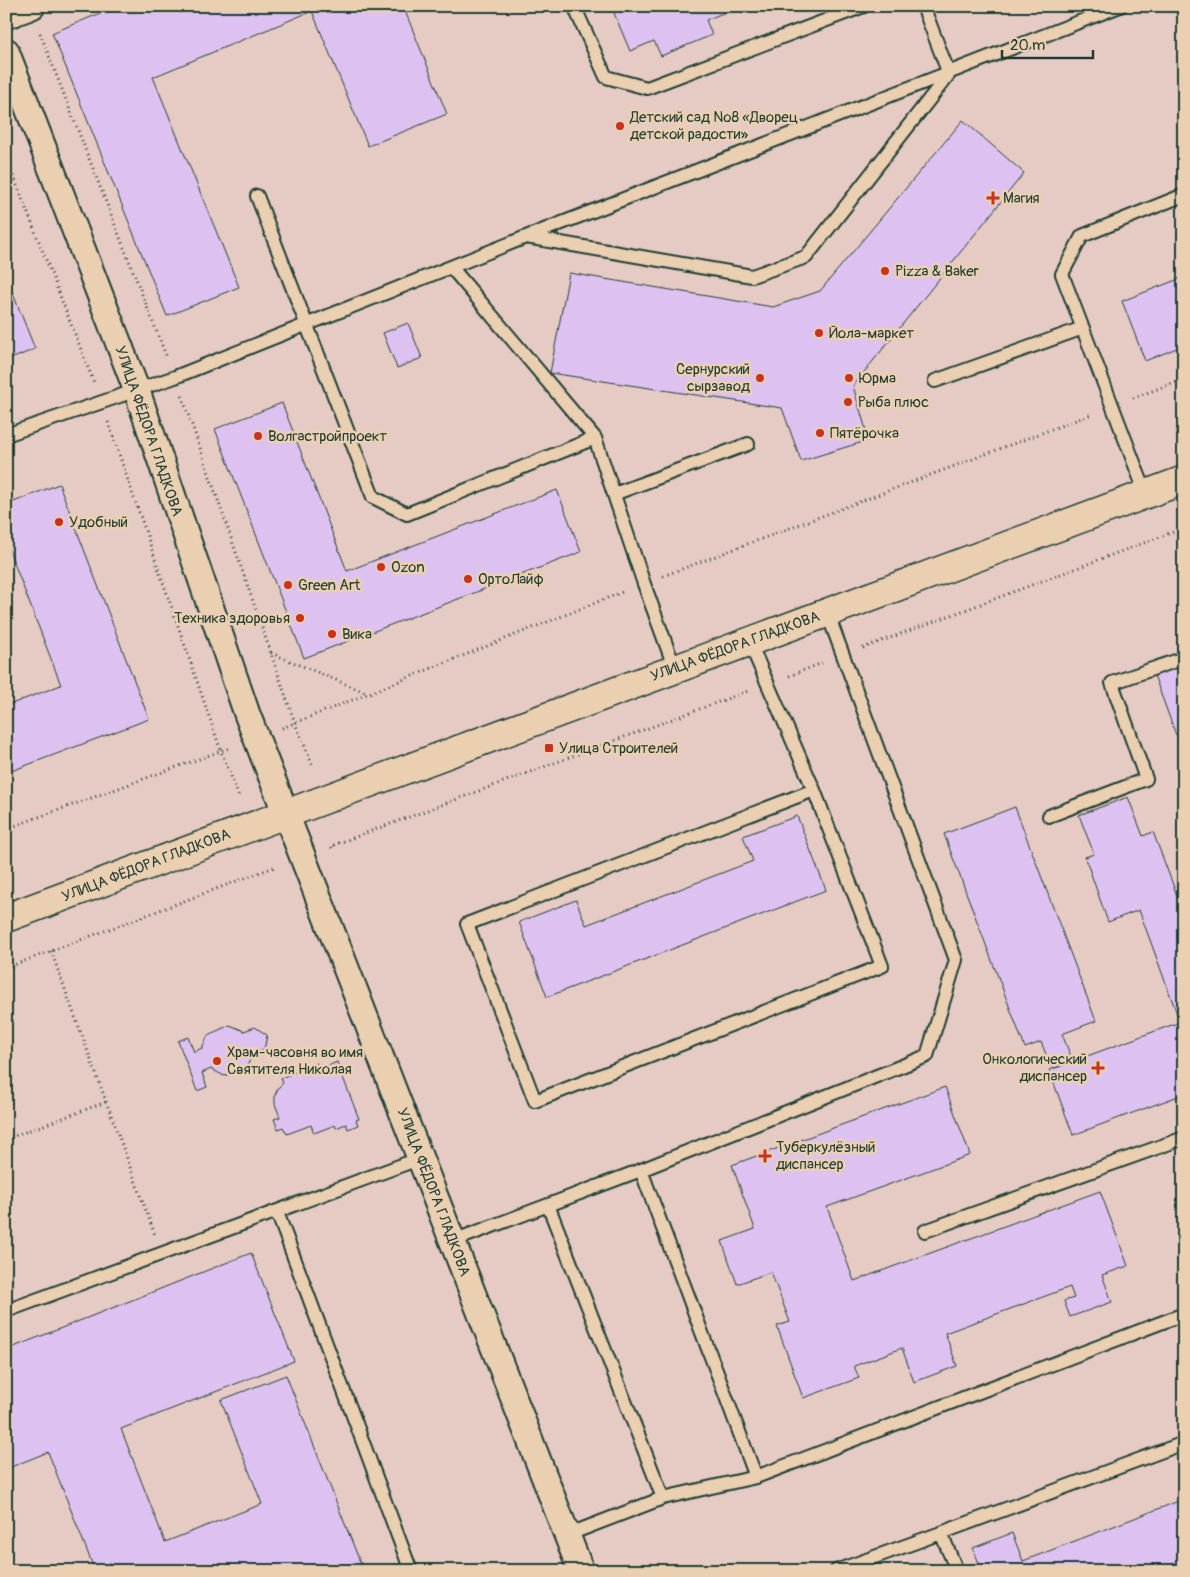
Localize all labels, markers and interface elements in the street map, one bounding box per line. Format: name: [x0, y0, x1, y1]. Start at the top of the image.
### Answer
scale bar: [1002, 28, 1094, 60]
text: 20 m: [1010, 36, 1045, 55]
place label: Детский сад №8 «Дворец детской радости»: [629, 108, 798, 144]
marker: Детский сад №8 «Дворец детской радости»: [614, 120, 626, 132]
place label: Магия: [1003, 189, 1040, 208]
marker: Магия: [987, 192, 999, 204]
place label: Pizza & Baker: [895, 262, 980, 281]
marker: Pizza & Baker: [879, 265, 891, 277]
place label: Йола-маркет: [829, 324, 914, 343]
marker: Йола-маркет: [813, 327, 825, 339]
street label: УЛИЦА ФЁДОРА ГЛАДКОВА: [110, 344, 187, 519]
place label: Сернурский сырзавод: [676, 360, 750, 396]
place label: Юрма: [859, 369, 896, 388]
marker: Сернурский сырзавод: [754, 372, 766, 384]
marker: Юрма: [843, 372, 855, 384]
place label: Рыба плюс: [858, 393, 929, 412]
marker: Рыба плюс: [842, 396, 854, 408]
place label: Пятёрочка: [830, 424, 899, 443]
place label: Волгастройпроект: [268, 427, 388, 446]
marker: Пятёрочка: [814, 427, 826, 439]
marker: Волгастройпроект: [252, 430, 264, 442]
place label: Удобный: [69, 513, 128, 532]
marker: Удобный: [53, 516, 65, 528]
place label: Ozon: [391, 558, 425, 577]
marker: Ozon: [375, 561, 387, 573]
place label: ОртоЛайф: [478, 570, 544, 589]
marker: ОртоЛайф: [462, 573, 474, 585]
place label: Green Art: [298, 576, 361, 595]
marker: Green Art: [282, 579, 294, 591]
street label: УЛИЦА ФЁДОРА ГЛАДКОВА: [648, 607, 823, 686]
place label: Техника здоровья: [174, 609, 290, 628]
marker: Техника здоровья: [294, 612, 306, 624]
place label: Вика: [342, 625, 372, 644]
marker: Вика: [326, 628, 338, 640]
place label: Улица Строителей: [559, 739, 678, 758]
marker: Улица Строителей: [543, 742, 555, 754]
street label: УЛИЦА ФЁДОРА ГЛАДКОВА: [59, 824, 233, 906]
place label: Храм-часовня во имя Святителя Николая: [227, 1043, 363, 1079]
place label: Онкологический диспансер: [982, 1050, 1087, 1086]
marker: Храм-часовня во имя Святителя Николая: [211, 1055, 223, 1067]
marker: Онкологический диспансер: [1091, 1061, 1105, 1075]
street label: УЛИЦА ФЁДОРА ГЛАДКОВА: [393, 1105, 475, 1279]
place label: Туберкулёзный диспансер: [776, 1138, 876, 1174]
marker: Туберкулёзный диспансер: [758, 1149, 772, 1163]

